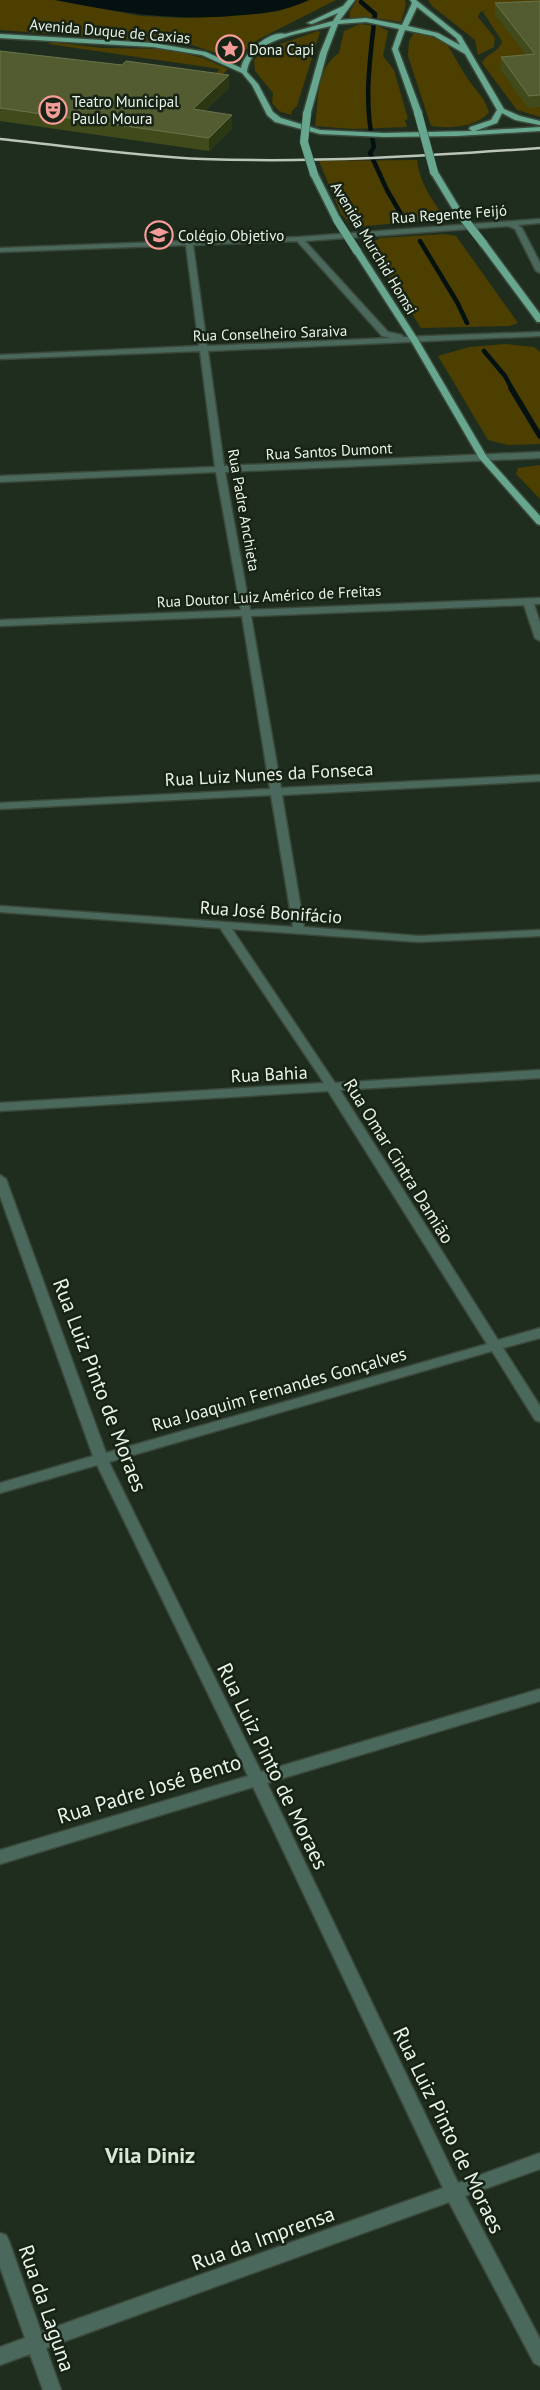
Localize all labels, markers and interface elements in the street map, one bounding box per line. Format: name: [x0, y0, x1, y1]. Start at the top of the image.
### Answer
street label: Avenida Duque de Caxias: [29, 15, 191, 47]
place icon: Dona Capi: [215, 34, 245, 64]
place label: Dona Capi: [249, 40, 314, 59]
place label: Teatro Municipal Paulo Moura: [72, 92, 179, 128]
theatre icon: Teatro Municipal Paulo Moura: [38, 95, 68, 125]
street label: Avenida Murchid Homsi: [327, 178, 421, 318]
street label: Rua Regente Feijó: [391, 200, 507, 228]
school or university icon: Colégio Objetivo: [144, 220, 174, 250]
place label: Colégio Objetivo: [178, 226, 284, 245]
street label: Rua Conselheiro Saraiva: [192, 321, 348, 345]
street label: Rua Santos Dumont: [265, 438, 393, 464]
street label: Rua Padre Anchieta: [224, 447, 264, 573]
street label: Rua Doutor Luiz Américo de Freitas: [156, 581, 382, 611]
street label: Rua Luiz Nunes da Fonseca: [164, 757, 374, 791]
street label: Rua José Bonifácio: [199, 896, 343, 928]
street label: Rua Bahia: [230, 1061, 308, 1087]
street label: Rua Omar Cintra Damião: [339, 1074, 459, 1248]
street label: Rua Luiz Pinto de Moraes: [47, 1274, 153, 1496]
street label: Rua Joaquim Fernandes Gonçalves: [149, 1342, 409, 1436]
street label: Rua Luiz Pinto de Moraes: [211, 1658, 335, 1874]
street label: Rua Padre José Bento: [54, 1748, 244, 1830]
street label: Rua Luiz Pinto de Moraes: [387, 2022, 511, 2238]
district label: Vila Diniz: [104, 2141, 195, 2169]
street label: Rua da Imprensa: [188, 2200, 338, 2276]
street label: Rua da Laguna: [13, 2241, 81, 2375]

